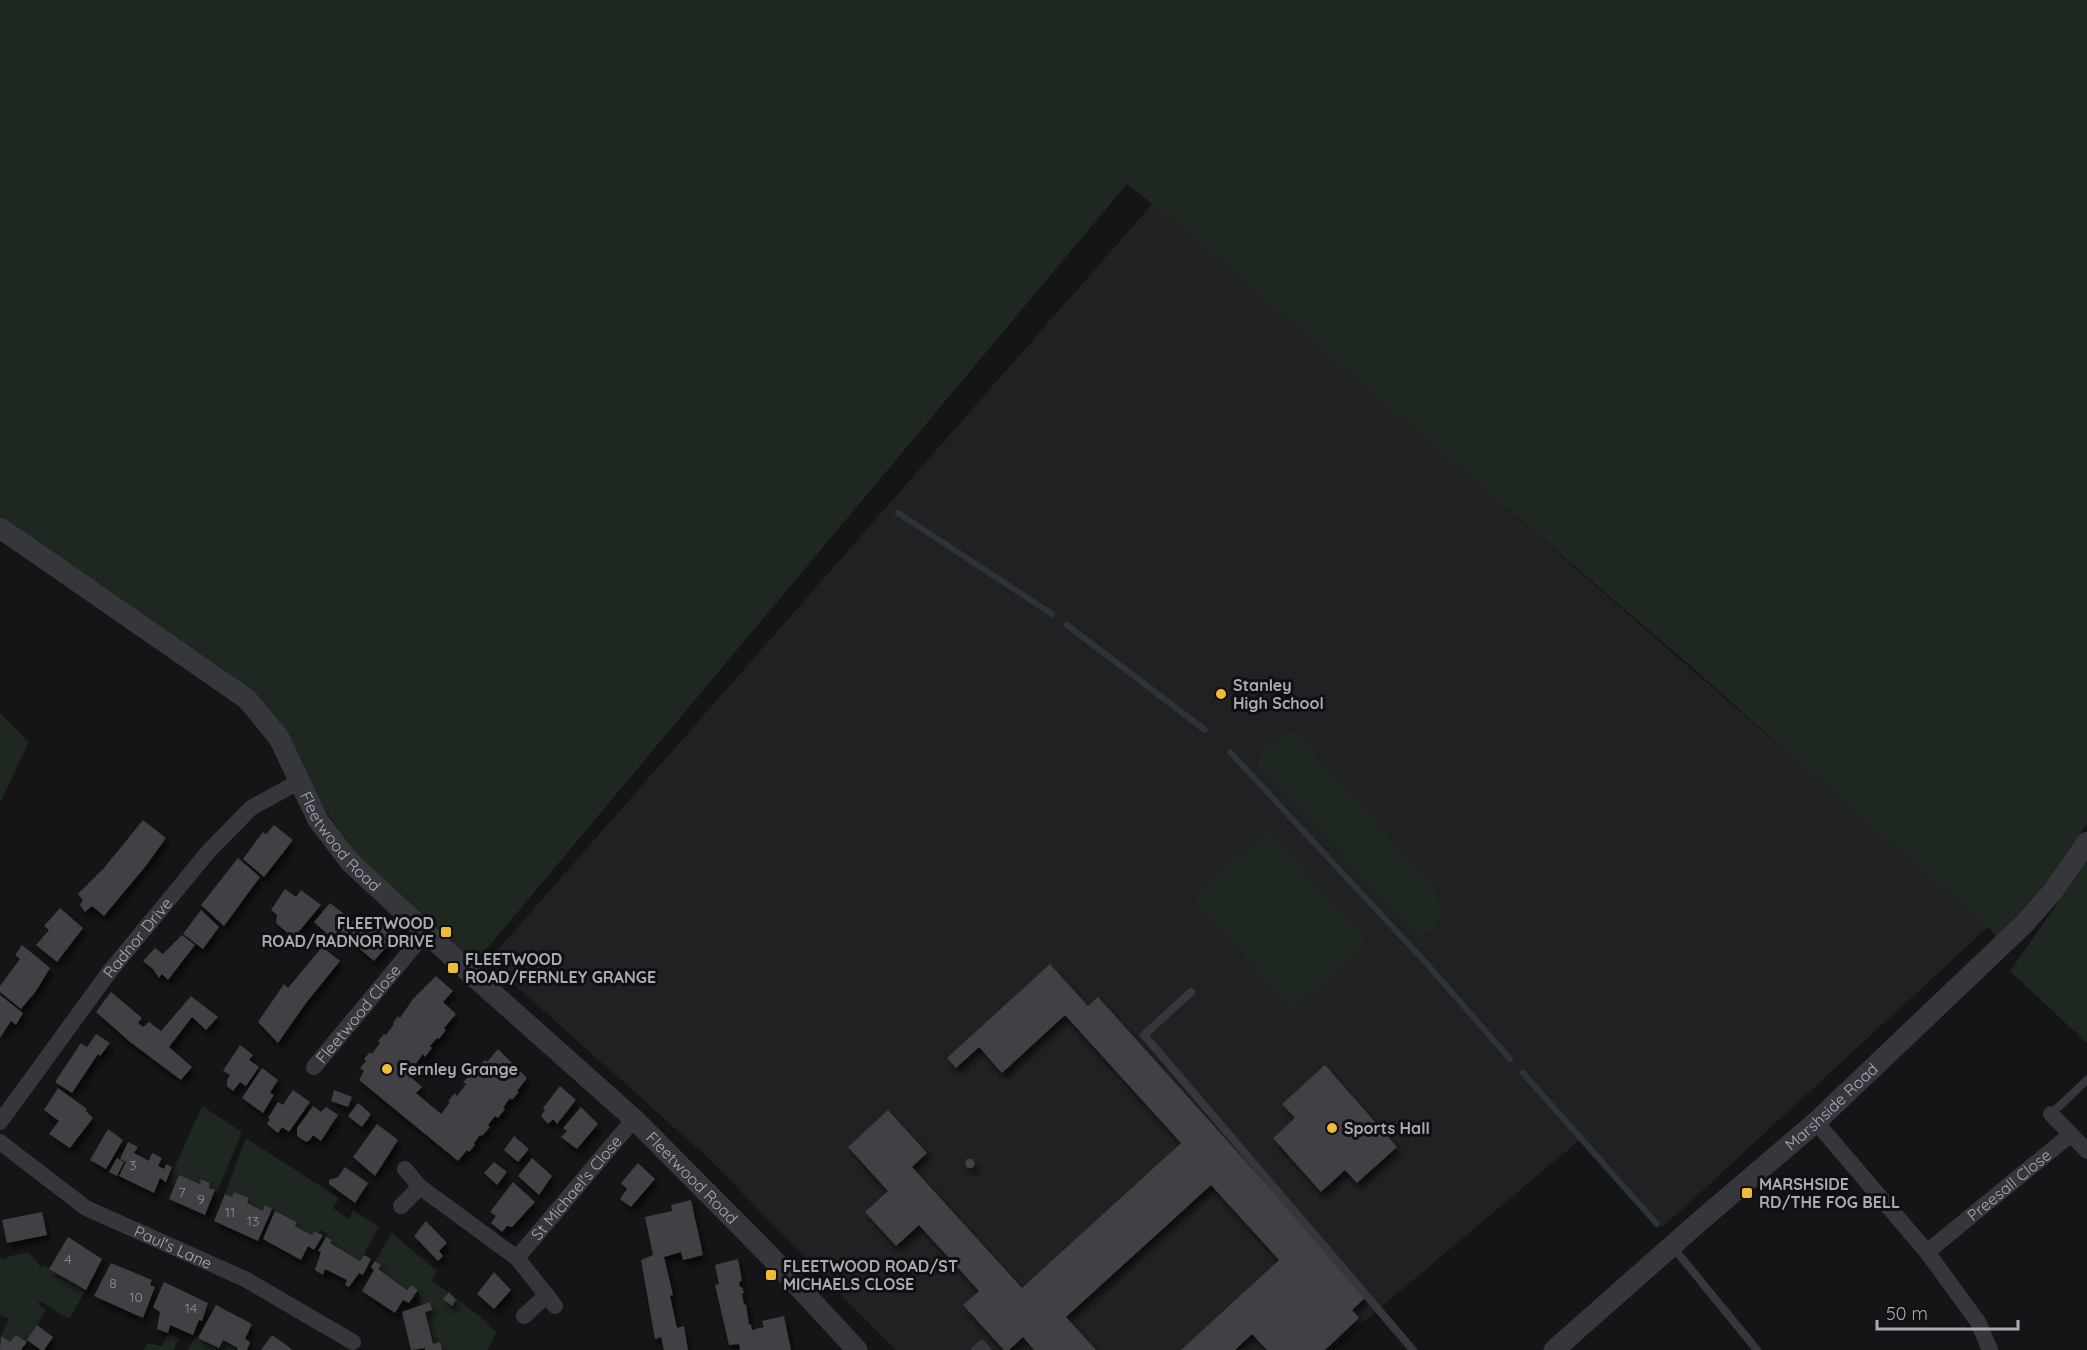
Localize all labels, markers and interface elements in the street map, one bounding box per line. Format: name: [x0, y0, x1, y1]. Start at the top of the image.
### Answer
place label: Stanley High School: [1233, 675, 1324, 713]
marker: Stanley High School: [1214, 687, 1228, 701]
street label: Fleetwood Road: [296, 788, 385, 895]
street label: Radnor Drive: [98, 893, 176, 982]
place label: FLEETWOOD ROAD/RADNOR DRIVE: [261, 913, 434, 951]
marker: FLEETWOOD ROAD/RADNOR DRIVE: [439, 925, 453, 939]
place label: FLEETWOOD ROAD/FERNLEY GRANGE: [465, 949, 656, 987]
street label: Fleetwood Close: [311, 960, 405, 1067]
marker: FLEETWOOD ROAD/FERNLEY GRANGE: [446, 961, 460, 975]
place label: Fernley Grange: [399, 1059, 518, 1079]
street label: Marshside Road: [1781, 1059, 1882, 1154]
marker: Fernley Grange: [380, 1062, 394, 1076]
place label: Sports Hall: [1344, 1118, 1430, 1138]
marker: Sports Hall: [1325, 1121, 1339, 1135]
street label: Fleetwood Road: [642, 1127, 742, 1228]
street label: St Michael's Close: [527, 1131, 626, 1244]
street label: Preesall Close: [1963, 1145, 2055, 1225]
house number: 3: [129, 1156, 137, 1174]
place label: MARSHSIDE RD/THE FOG BELL: [1759, 1174, 1900, 1212]
house number: 7: [178, 1183, 186, 1201]
marker: MARSHSIDE RD/THE FOG BELL: [1740, 1186, 1754, 1200]
house number: 9: [197, 1190, 205, 1208]
house number: 11: [225, 1203, 235, 1221]
house number: 13: [247, 1212, 259, 1230]
street label: Paul's Lane: [131, 1221, 215, 1273]
house number: 4: [64, 1250, 72, 1268]
place label: FLEETWOOD ROAD/ST MICHAELS CLOSE: [783, 1256, 958, 1294]
marker: FLEETWOOD ROAD/ST MICHAELS CLOSE: [764, 1268, 778, 1282]
house number: 8: [109, 1274, 117, 1292]
house number: 10: [129, 1288, 143, 1306]
scale bar: [1877, 1293, 2018, 1331]
house number: 14: [185, 1299, 197, 1317]
text: 50 m: [1886, 1302, 1928, 1325]

